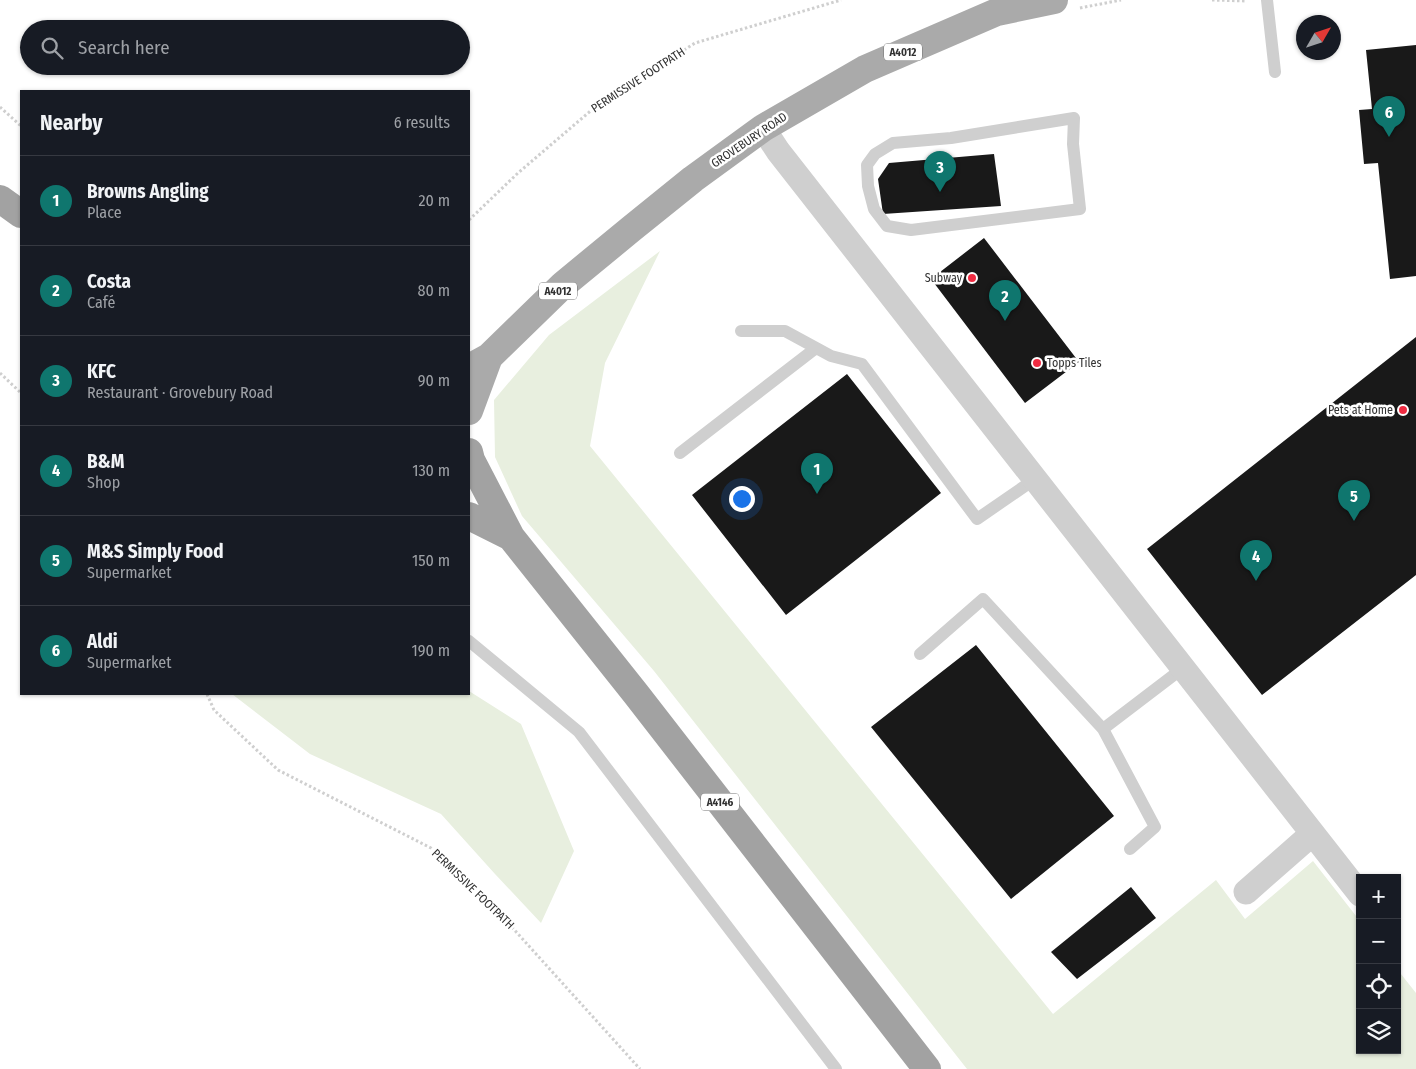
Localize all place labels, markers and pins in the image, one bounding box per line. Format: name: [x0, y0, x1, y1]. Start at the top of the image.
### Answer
pin: 6: [1373, 96, 1405, 137]
pin: 3: [924, 151, 956, 192]
place label: Subway: [925, 271, 963, 285]
marker: Subway: [966, 272, 978, 284]
pin: 2: [989, 280, 1021, 321]
place label: Topps Tiles: [1047, 356, 1102, 370]
marker: Topps Tiles: [1031, 357, 1043, 369]
place label: Pets at Home: [1328, 403, 1393, 417]
marker: Pets at Home: [1397, 404, 1409, 416]
pin: 1: [801, 453, 833, 494]
pin: 5: [1338, 480, 1370, 521]
pin: 4: [1240, 540, 1272, 581]

